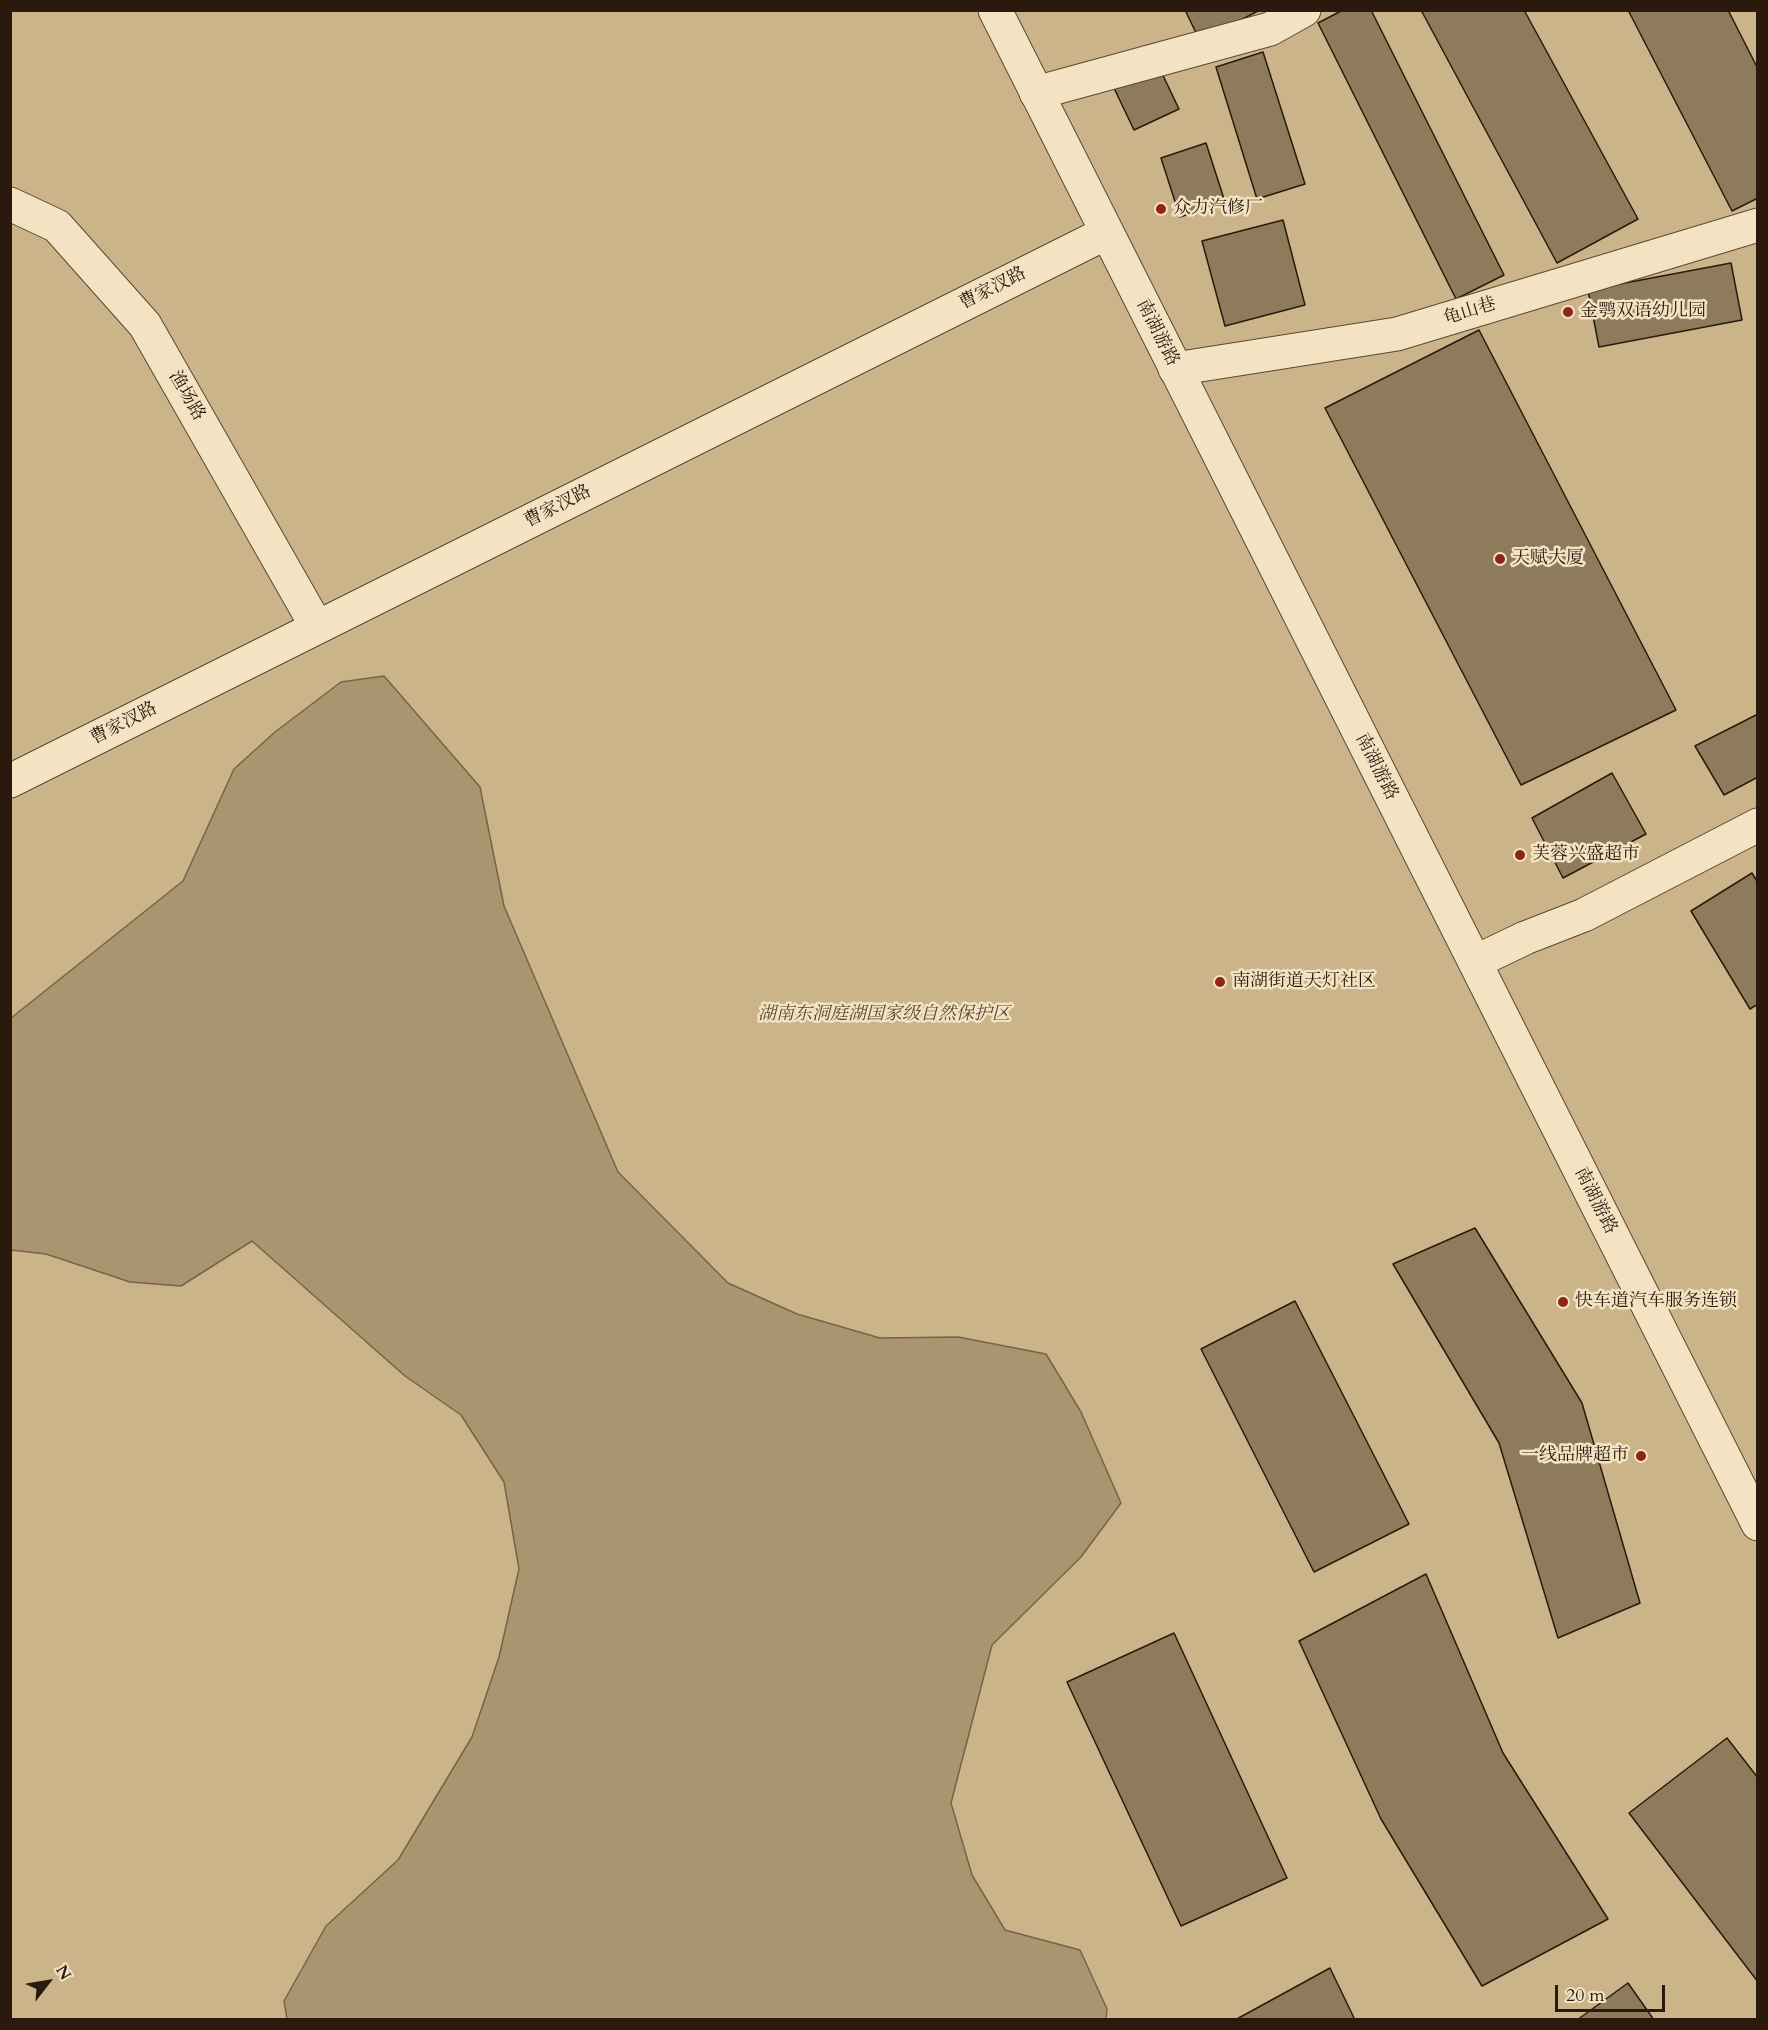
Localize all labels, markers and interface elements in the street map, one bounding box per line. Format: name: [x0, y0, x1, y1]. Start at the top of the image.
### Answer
place label: 众力汽修厂: [1173, 198, 1263, 220]
marker: 众力汽修厂: [1154, 202, 1168, 216]
street label: 曹家汊路: [956, 263, 1030, 315]
street label: 龟山巷: [1441, 294, 1499, 330]
street label: 南湖游路: [1131, 296, 1183, 370]
place label: 金鹗双语幼儿园: [1580, 301, 1706, 323]
marker: 金鹗双语幼儿园: [1561, 305, 1575, 319]
street label: 渔场路: [163, 367, 209, 425]
street label: 曹家汊路: [521, 481, 595, 533]
place label: 天赋大厦: [1512, 548, 1584, 570]
marker: 天赋大厦: [1493, 552, 1507, 566]
street label: 曹家汊路: [87, 698, 161, 750]
street label: 南湖游路: [1350, 730, 1402, 804]
place label: 芙蓉兴盛超市: [1532, 844, 1640, 866]
marker: 芙蓉兴盛超市: [1513, 848, 1527, 862]
place label: 南湖街道天灯社区: [1232, 971, 1376, 993]
marker: 南湖街道天灯社区: [1213, 975, 1227, 989]
park label: 湖南东洞庭湖国家级自然保护区: [758, 1004, 1010, 1026]
street label: 南湖游路: [1569, 1164, 1621, 1238]
place label: 快车道汽车服务连锁: [1575, 1291, 1737, 1313]
marker: 快车道汽车服务连锁: [1556, 1295, 1570, 1309]
place label: 一线品牌超市: [1521, 1445, 1629, 1467]
marker: 一线品牌超市: [1634, 1449, 1648, 1463]
north arrow: [18, 1952, 78, 2012]
text: N: [50, 1961, 76, 1984]
scale bar: [1558, 1973, 1668, 2011]
text: 20 m: [1566, 1983, 1605, 2008]

